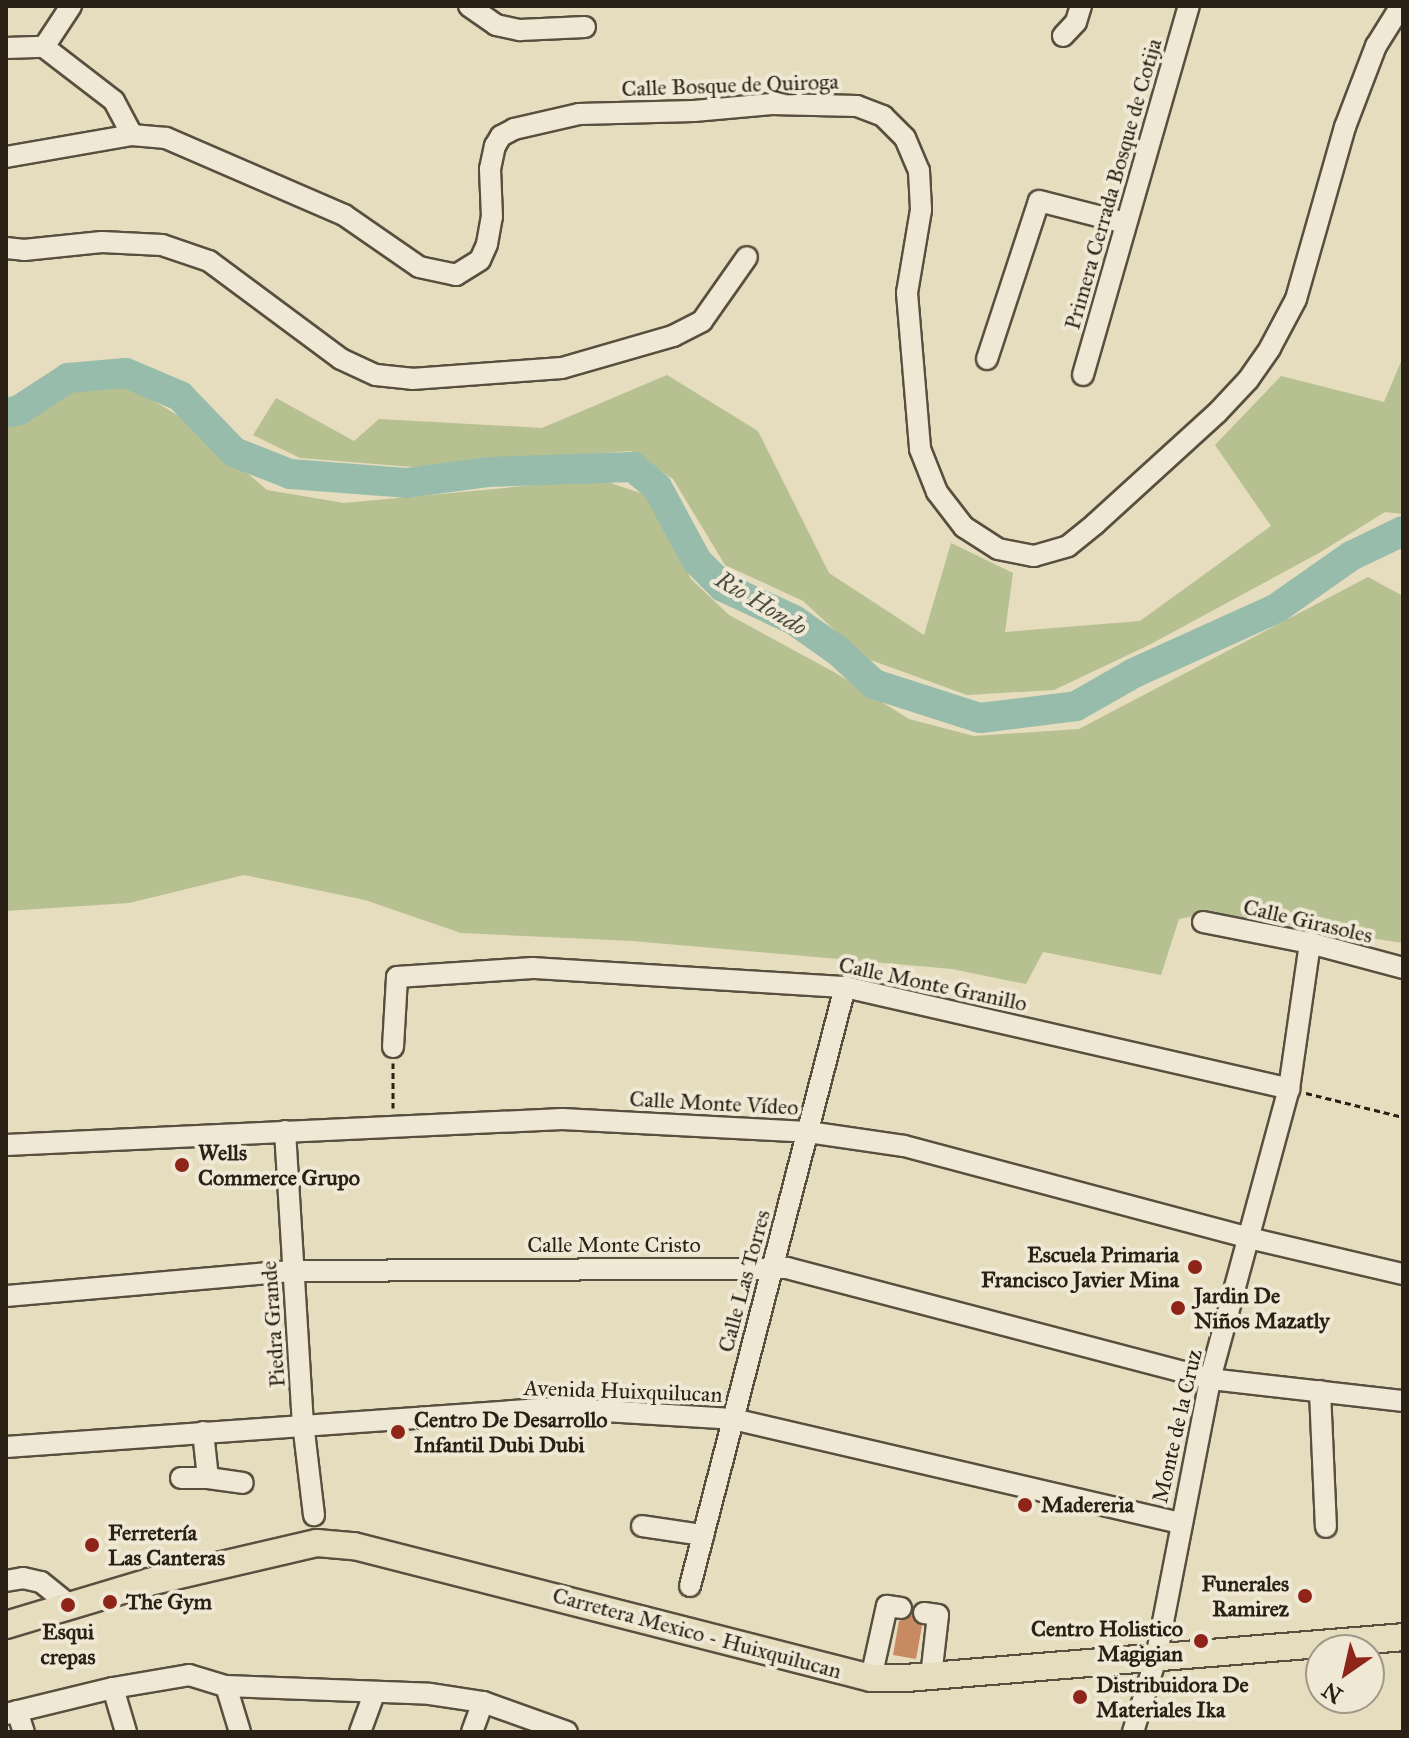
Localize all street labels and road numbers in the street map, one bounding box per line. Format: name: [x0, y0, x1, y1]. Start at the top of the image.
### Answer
street label: Primera Cerrada Bosque de Cotija: [1059, 36, 1167, 332]
street label: Calle Bosque de Quiroga: [621, 68, 839, 102]
street label: Calle Girasoles: [1241, 893, 1375, 949]
street label: Calle Monte Granillo: [836, 951, 1030, 1017]
street label: Calle Monte Vídeo: [629, 1085, 799, 1121]
street label: Calle Las Torres: [712, 1207, 776, 1355]
street label: Calle Monte Cristo: [527, 1232, 701, 1258]
street label: Piedra Grande: [255, 1260, 291, 1388]
street label: Monte de la Cruz: [1146, 1346, 1208, 1506]
street label: Avenida Huixquilucan: [523, 1374, 723, 1408]
street label: Carretera Mexico - Huixquilucan: [550, 1582, 844, 1684]

